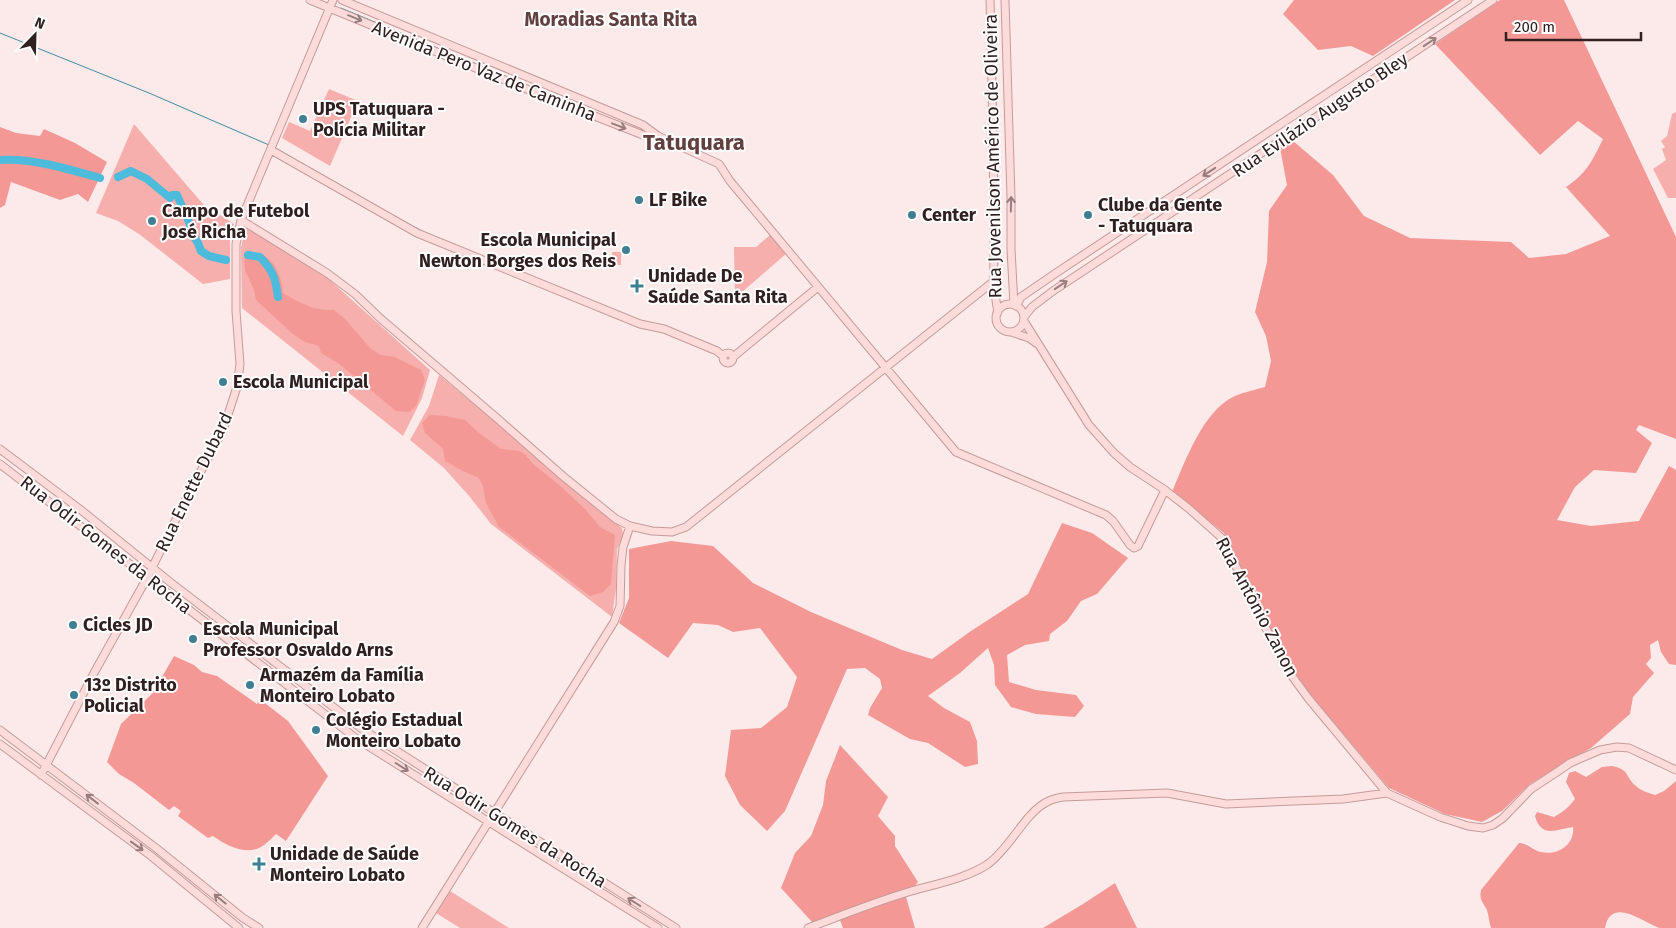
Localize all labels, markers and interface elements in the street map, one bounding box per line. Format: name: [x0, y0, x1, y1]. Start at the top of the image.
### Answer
district label: Moradias Santa Rita: [525, 8, 697, 31]
north arrow: [10, 10, 60, 60]
scale bar: [1506, 10, 1641, 42]
text: N: [32, 14, 47, 33]
one-way arrow: [347, 14, 362, 24]
street label: Rua Jovenilson Américo de Oliveira: [980, 14, 1006, 298]
street label: Avenida Pero Vaz de Caminha: [369, 16, 599, 126]
text: 200 m: [1514, 18, 1555, 36]
one-way arrow: [1423, 36, 1437, 46]
street label: Rua Evilázio Augusto Bley: [1228, 48, 1412, 182]
place label: UPS Tatuquara - Polícia Militar: [313, 98, 445, 141]
marker: UPS Tatuquara - Polícia Militar: [297, 113, 309, 125]
one-way arrow: [611, 121, 626, 131]
district label: Tatuquara: [643, 129, 745, 156]
one-way arrow: [1202, 167, 1216, 177]
place label: LF Bike: [649, 189, 707, 211]
marker: LF Bike: [633, 194, 645, 206]
place label: Clube da Gente - Tatuquara: [1098, 194, 1222, 237]
one-way arrow: [1006, 196, 1016, 212]
place label: Campo de Futebol José Richa: [161, 200, 310, 243]
place label: Center: [922, 204, 977, 226]
marker: Center: [906, 209, 918, 221]
marker: Clube da Gente - Tatuquara: [1082, 209, 1094, 221]
marker: Campo de Futebol José Richa: [146, 215, 158, 227]
place label: Escola Municipal Newton Borges dos Reis: [419, 229, 617, 272]
marker: Escola Municipal Newton Borges dos Reis: [620, 244, 632, 256]
place label: Unidade De Saúde Santa Rita: [648, 265, 788, 308]
marker: Unidade De Saúde Santa Rita: [630, 279, 644, 293]
one-way arrow: [1054, 280, 1068, 291]
place label: Escola Municipal: [233, 371, 369, 393]
marker: Escola Municipal: [217, 376, 229, 388]
street label: Rua Enette Dubard: [151, 409, 237, 555]
street label: Rua Odir Gomes da Rocha: [16, 471, 196, 619]
street label: Rua Antônio Zanon: [1211, 533, 1303, 681]
place label: Cicles JD: [83, 614, 153, 636]
place label: Escola Municipal Professor Osvaldo Arns: [203, 618, 393, 661]
marker: Cicles JD: [67, 619, 79, 631]
marker: Escola Municipal Professor Osvaldo Arns: [187, 633, 199, 645]
place label: Armazém da Família Monteiro Lobato: [259, 664, 424, 707]
place label: 13º Distrito Policial: [84, 674, 177, 717]
marker: Armazém da Família Monteiro Lobato: [244, 679, 256, 691]
marker: 13º Distrito Policial: [68, 689, 80, 701]
place label: Colégio Estadual Monteiro Lobato: [326, 709, 463, 752]
marker: Colégio Estadual Monteiro Lobato: [310, 724, 322, 736]
street label: Rua Odir Gomes da Rocha: [419, 762, 611, 892]
one-way arrow: [394, 763, 408, 773]
one-way arrow: [85, 794, 99, 804]
one-way arrow: [130, 841, 144, 851]
place label: Unidade de Saúde Monteiro Lobato: [270, 843, 419, 886]
marker: Unidade de Saúde Monteiro Lobato: [252, 857, 266, 871]
one-way arrow: [214, 894, 227, 905]
one-way arrow: [628, 897, 642, 907]

